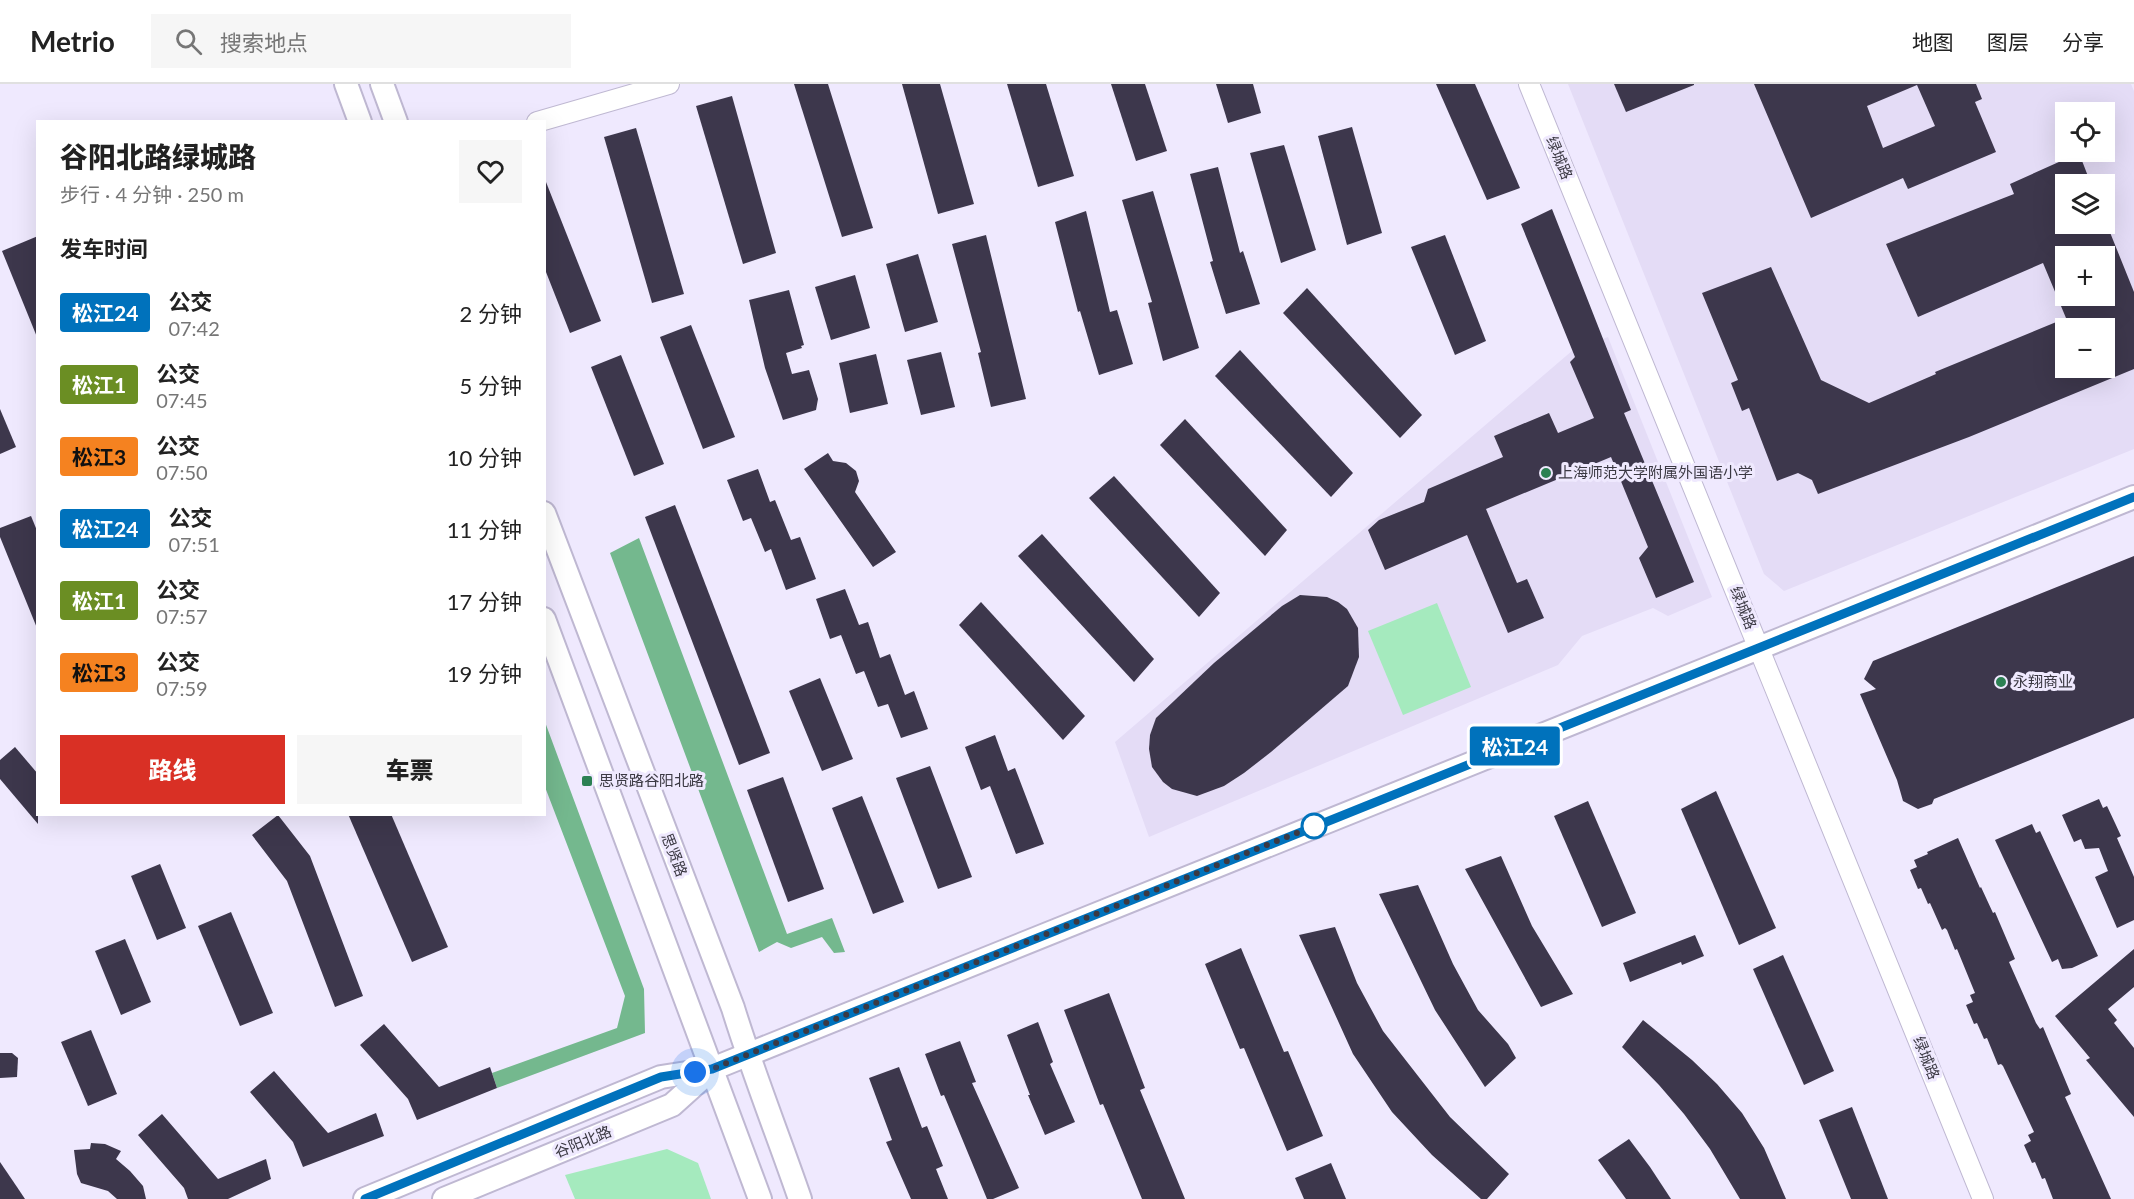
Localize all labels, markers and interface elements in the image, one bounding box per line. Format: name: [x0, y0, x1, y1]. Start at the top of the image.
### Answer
search box: [151, 14, 571, 68]
text: Metrio: [30, 24, 115, 58]
icon: search: [172, 25, 205, 58]
text: 搜索地点: [220, 29, 308, 56]
text: 地图: [1912, 29, 1954, 54]
text: 图层: [1987, 29, 2029, 54]
text: 分享: [2062, 29, 2104, 54]
map controls: [2055, 102, 2115, 378]
button: locate: [2055, 102, 2115, 162]
street label: 绿城路: [1543, 133, 1577, 182]
text: 谷阳北路绿城路: [60, 139, 256, 173]
button: heart: [459, 140, 522, 203]
button: layers: [2055, 174, 2115, 234]
text: 步行 · 4 分钟 · 250 m: [60, 182, 244, 206]
text: 发车时间: [60, 235, 148, 262]
button: +: [2055, 246, 2115, 306]
text: 公交: [168, 288, 212, 315]
text: 松江24: [72, 300, 138, 325]
text: 2 分钟: [460, 300, 522, 327]
text: 07:42: [168, 316, 220, 340]
button: −: [2055, 318, 2115, 378]
text: 公交: [156, 360, 200, 387]
text: 松江1: [72, 372, 126, 397]
text: 5 分钟: [460, 372, 522, 399]
text: 07:45: [156, 388, 208, 412]
text: 公交: [156, 432, 200, 459]
text: 松江3: [72, 444, 126, 469]
text: 10 分钟: [447, 444, 522, 471]
text: 07:50: [156, 460, 208, 484]
place label: 上海师范大学附属外国语小学: [1558, 463, 1753, 481]
marker: 上海师范大学附属外国语小学: [1539, 466, 1553, 480]
text: 公交: [168, 504, 212, 531]
text: 松江24: [72, 516, 138, 541]
text: 11 分钟: [447, 516, 522, 543]
text: 07:51: [168, 532, 220, 556]
text: 公交: [156, 576, 200, 603]
street label: 绿城路: [1727, 583, 1761, 632]
text: 松江1: [72, 588, 126, 613]
text: 17 分钟: [447, 588, 522, 615]
text: 07:57: [156, 604, 208, 628]
text: 公交: [156, 648, 200, 675]
text: 松江3: [72, 660, 126, 685]
text: 19 分钟: [447, 660, 522, 687]
place label: 永翔商业: [2013, 672, 2073, 690]
marker: 永翔商业: [1994, 675, 2008, 689]
text: 07:59: [156, 676, 208, 700]
line badge: 松江24: [1473, 726, 1557, 766]
text: 松江24: [1482, 734, 1548, 759]
button: 路线: [60, 735, 285, 804]
button: 车票: [297, 735, 522, 804]
place label: 思贤路谷阳北路: [599, 771, 704, 789]
marker: 思贤路谷阳北路: [580, 774, 594, 788]
unlabelled marker: [1301, 813, 1327, 839]
street label: 思贤路: [658, 830, 691, 879]
street label: 绿城路: [1910, 1033, 1944, 1082]
your location: [680, 1057, 710, 1087]
street label: 谷阳北路: [551, 1121, 614, 1161]

